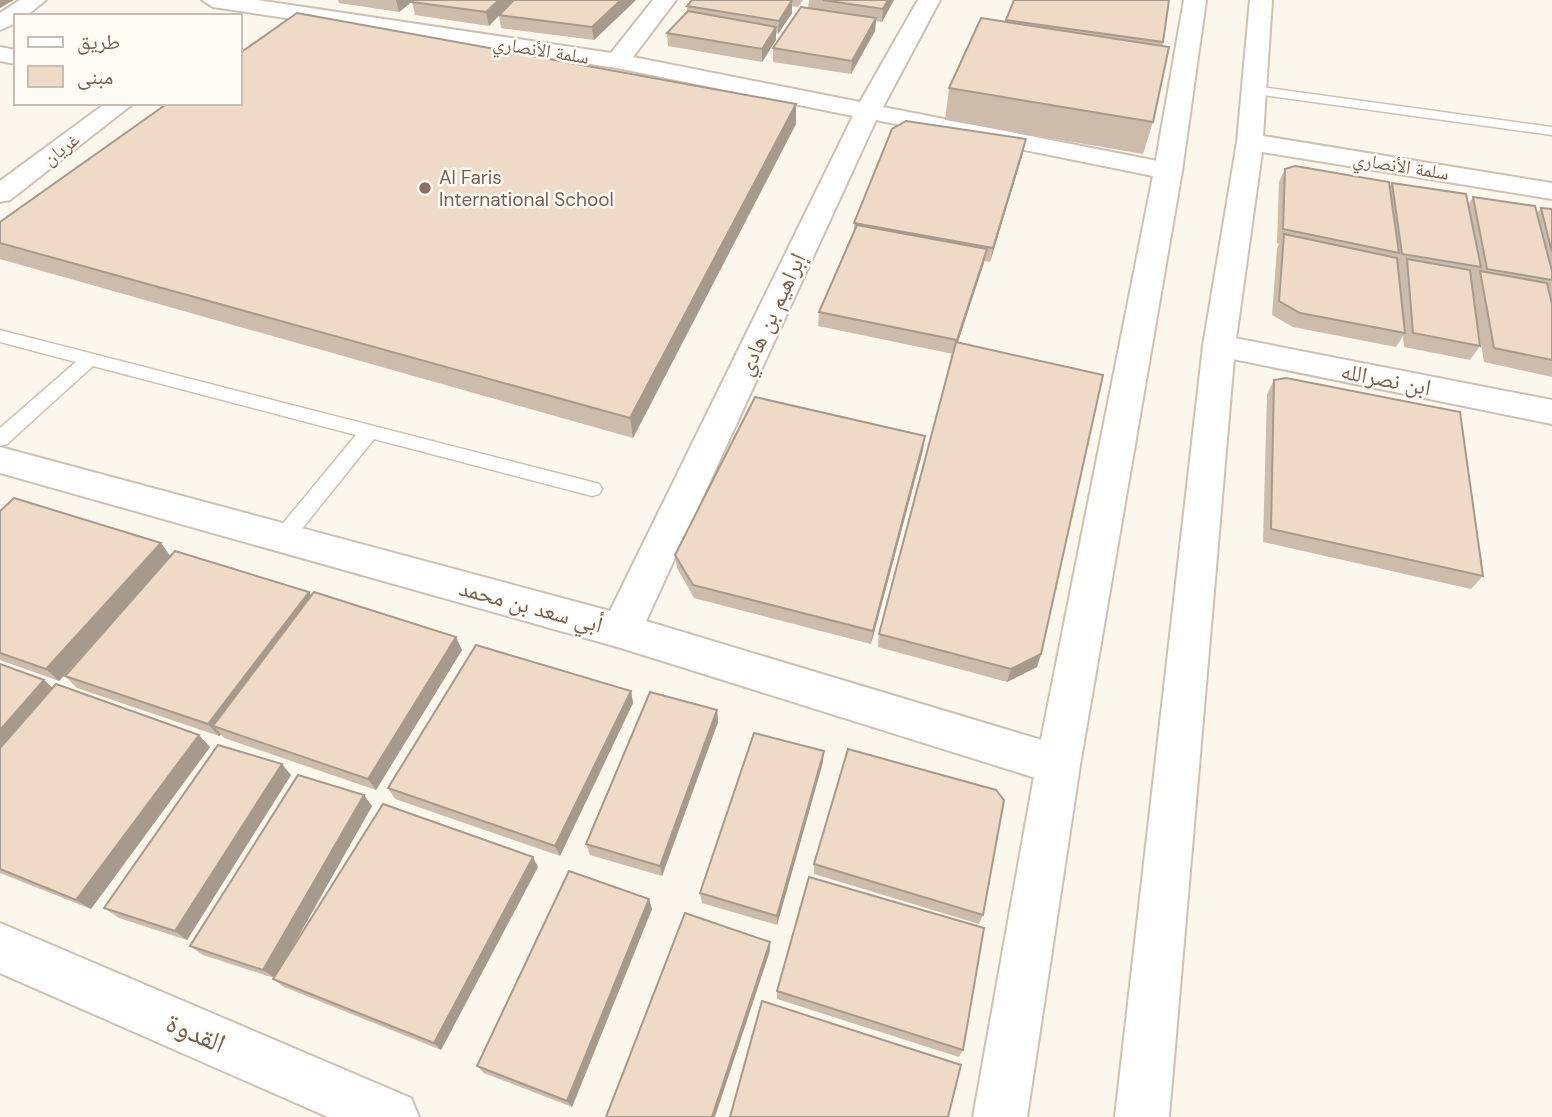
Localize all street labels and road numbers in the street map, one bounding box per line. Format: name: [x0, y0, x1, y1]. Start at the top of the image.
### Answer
street label: سلمة الأنصاري: [491, 30, 591, 73]
street label: غريان: [38, 127, 85, 171]
street label: سلمة الأنصاري: [1351, 146, 1451, 189]
street label: إبراهيم بن هادي: [730, 248, 816, 382]
street label: ابن نصرالله: [1338, 356, 1434, 402]
street label: أبي سعد بن محمد: [455, 572, 606, 643]
street label: القدوة: [161, 1004, 231, 1062]

